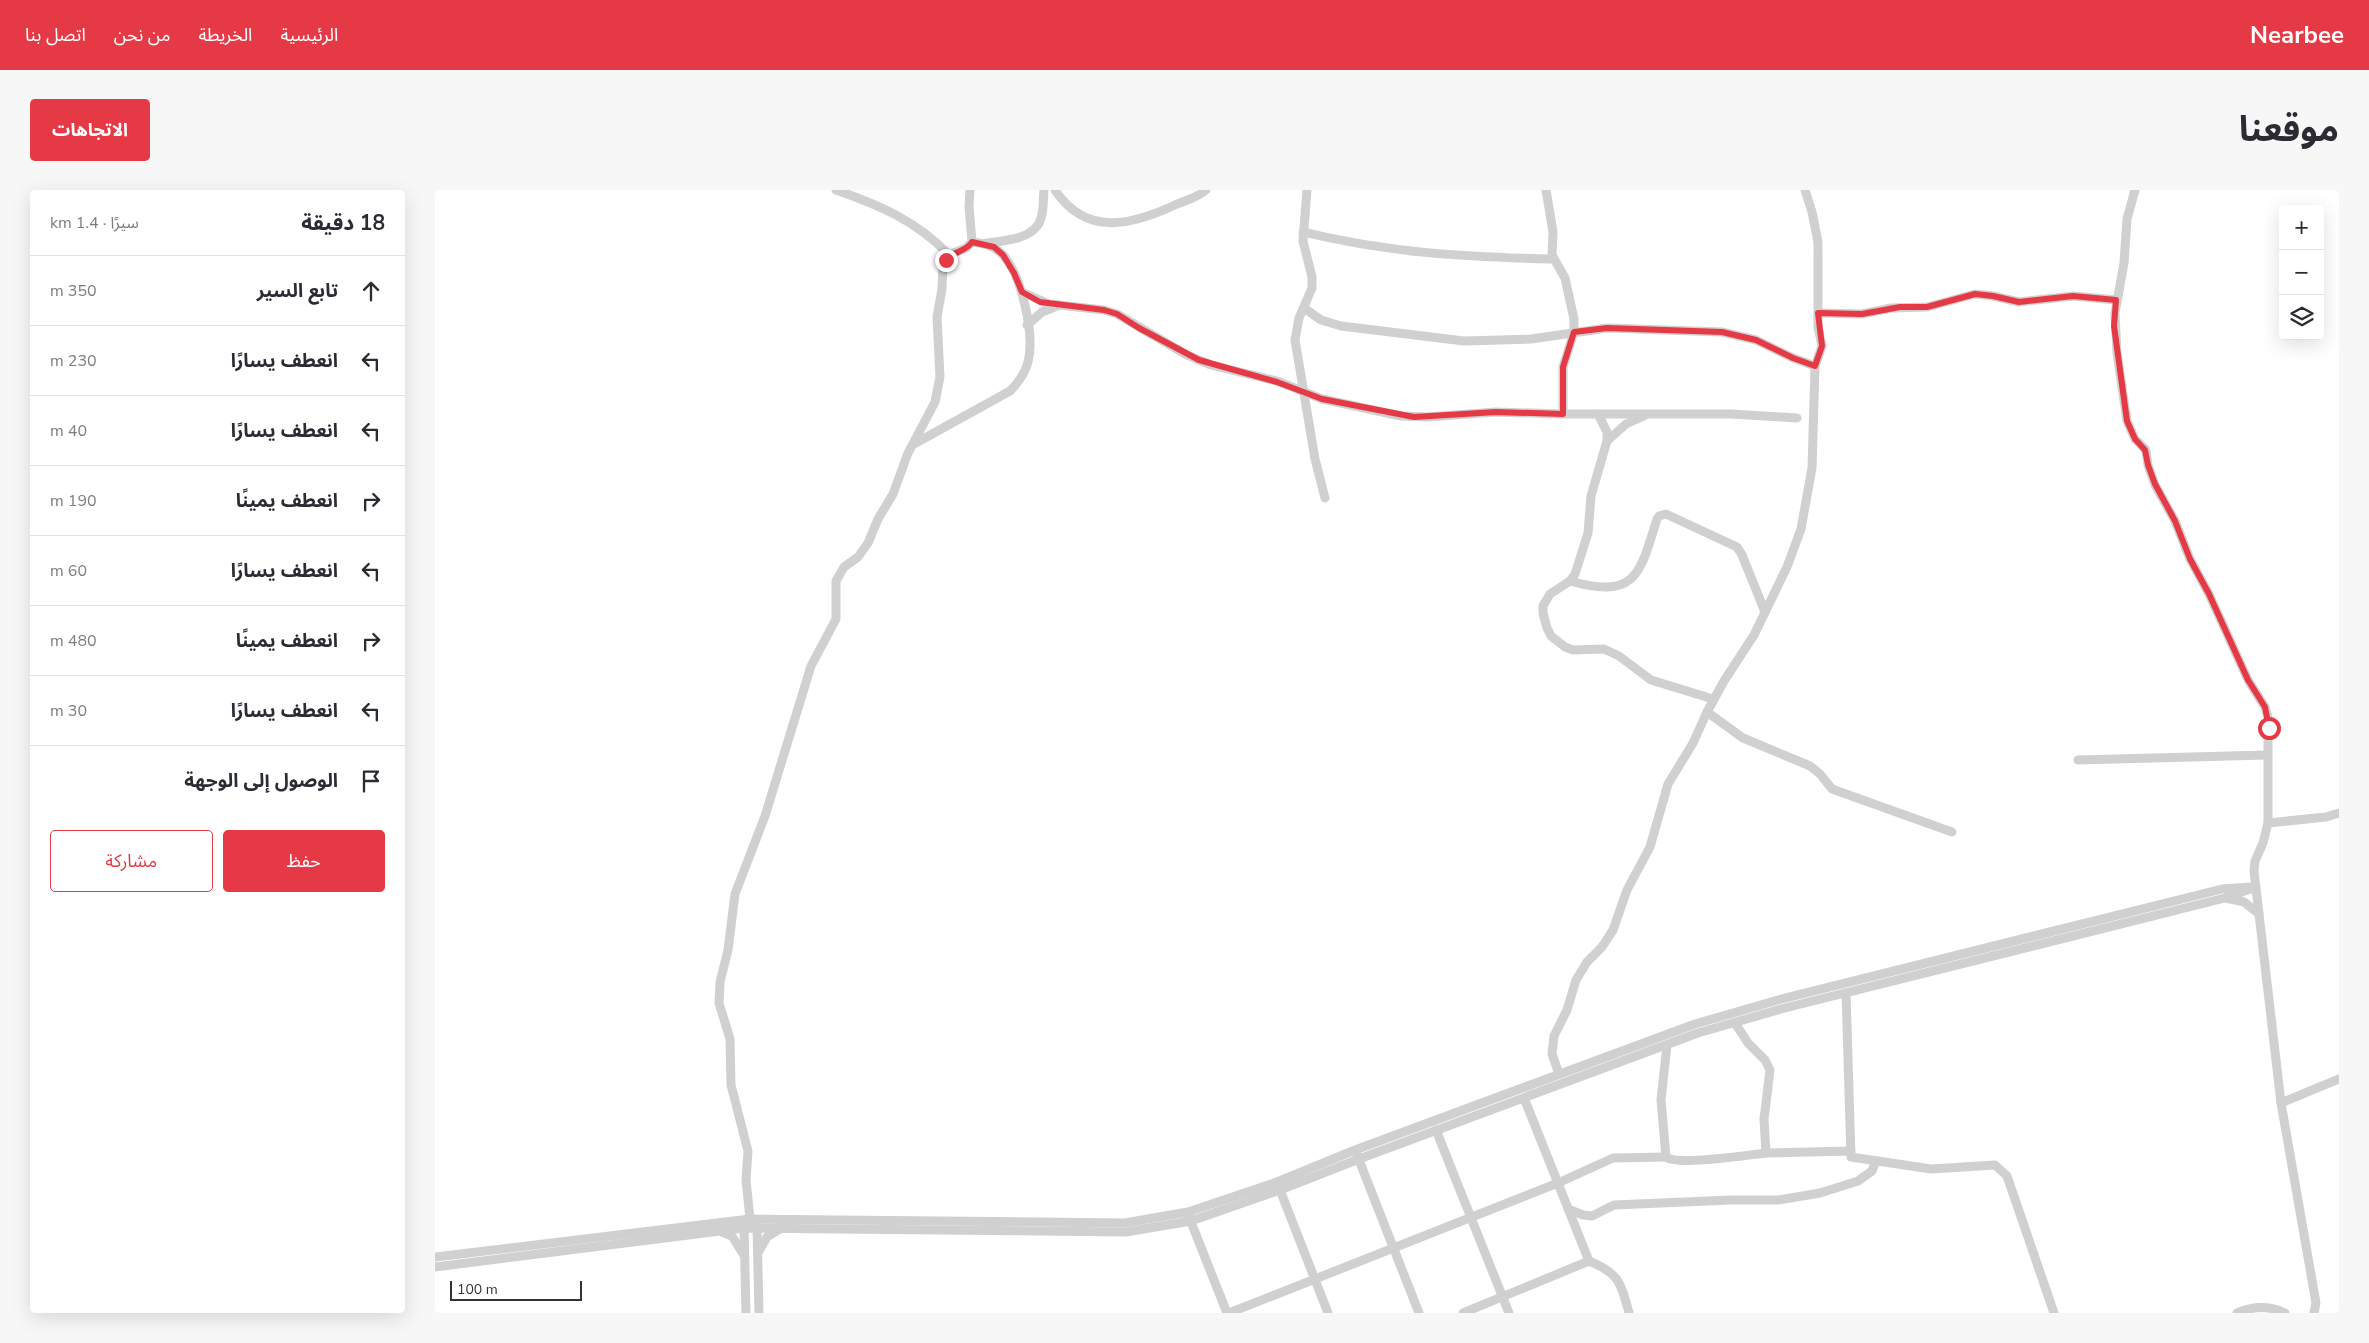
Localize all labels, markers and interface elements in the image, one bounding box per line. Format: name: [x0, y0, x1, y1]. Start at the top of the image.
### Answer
text: Nearbee: [2250, 19, 2344, 51]
text: اتصل بنا: [25, 23, 86, 47]
text: من نحن: [114, 23, 170, 47]
text: الخريطة: [198, 23, 252, 47]
text: الرئيسية: [280, 23, 338, 47]
button: الاتجاهات: [30, 99, 150, 161]
text: موقعنا: [2239, 106, 2339, 153]
map controls: [2279, 205, 2324, 340]
button: +: [2279, 205, 2324, 250]
text: 18 دقيقة: [301, 209, 385, 237]
text: سيرًا · 1.4 km: [50, 212, 139, 234]
route end: [935, 249, 958, 272]
button: −: [2279, 250, 2324, 295]
icon: ahead: [357, 277, 385, 305]
text: تابع السير: [257, 278, 338, 304]
text: 350 m: [50, 280, 97, 302]
button: layers: [2279, 295, 2324, 340]
icon: left: [357, 347, 385, 375]
text: انعطف يسارًا: [231, 348, 338, 374]
text: 230 m: [50, 350, 97, 372]
icon: left: [357, 417, 385, 445]
text: انعطف يسارًا: [231, 418, 338, 444]
text: 40 m: [50, 420, 87, 442]
icon: right: [357, 487, 385, 515]
text: انعطف يمينًا: [236, 488, 338, 514]
text: 190 m: [50, 490, 97, 512]
icon: left: [357, 557, 385, 585]
text: انعطف يسارًا: [231, 558, 338, 584]
text: 60 m: [50, 560, 87, 582]
icon: right: [357, 627, 385, 655]
text: انعطف يمينًا: [236, 628, 338, 654]
text: 480 m: [50, 630, 97, 652]
icon: left: [357, 697, 385, 725]
text: انعطف يسارًا: [231, 698, 338, 724]
text: 30 m: [50, 700, 87, 722]
route start: [2258, 717, 2281, 740]
icon: arrive: [357, 767, 385, 795]
text: الوصول إلى الوجهة: [184, 768, 338, 794]
button: مشاركة: [50, 830, 213, 892]
button: حفظ: [223, 830, 385, 892]
scale bar: [450, 1278, 583, 1301]
text: 100 m: [457, 1280, 498, 1299]

